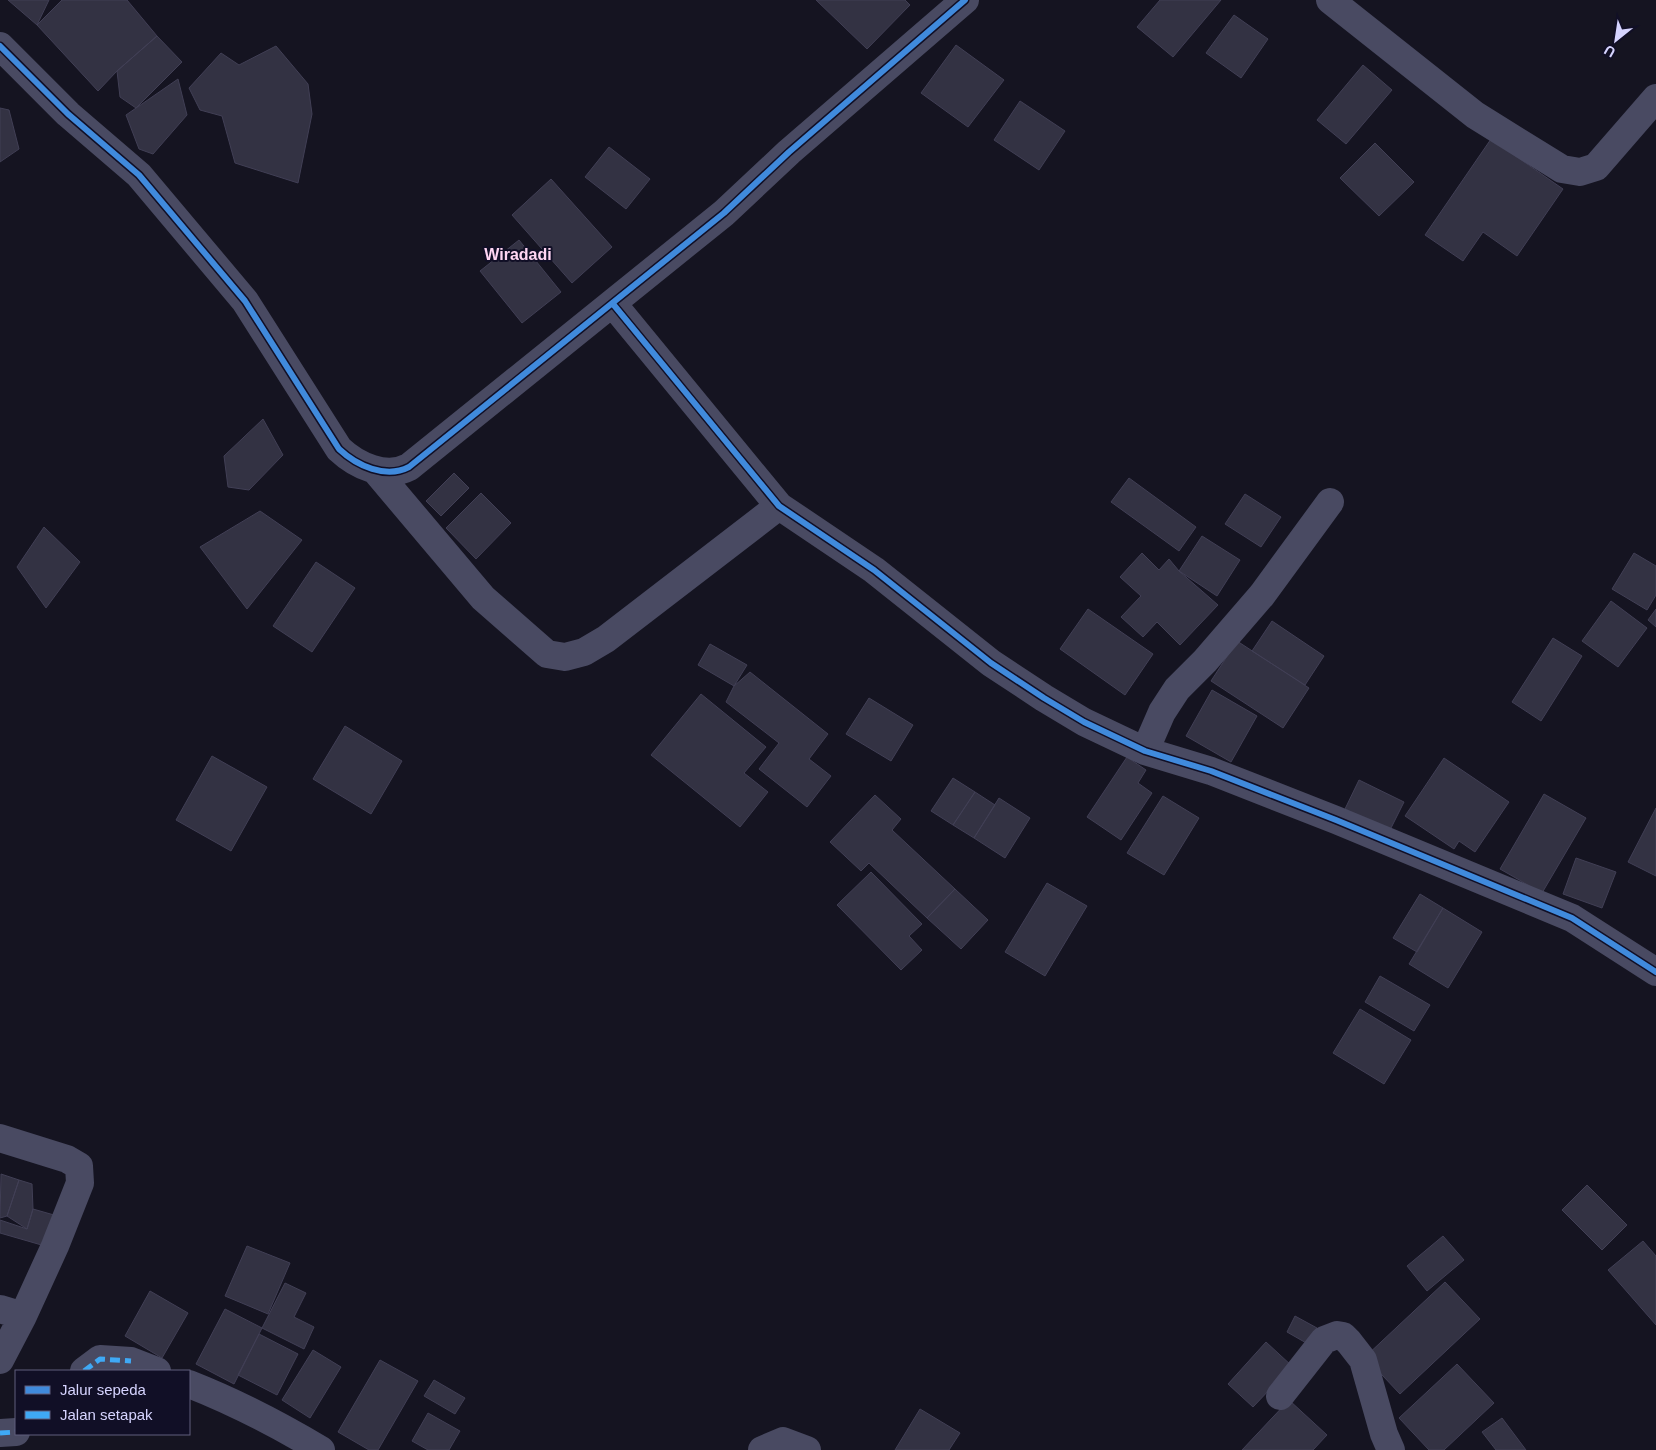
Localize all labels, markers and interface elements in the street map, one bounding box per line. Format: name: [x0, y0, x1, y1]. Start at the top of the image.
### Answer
north arrow: [1591, 15, 1641, 65]
text: U: [1601, 42, 1618, 61]
district label: Wiradadi: [484, 246, 552, 263]
legend: [15, 1370, 190, 1435]
text: Jalur sepeda: [60, 1381, 147, 1398]
text: Jalan setapak: [60, 1406, 153, 1423]

